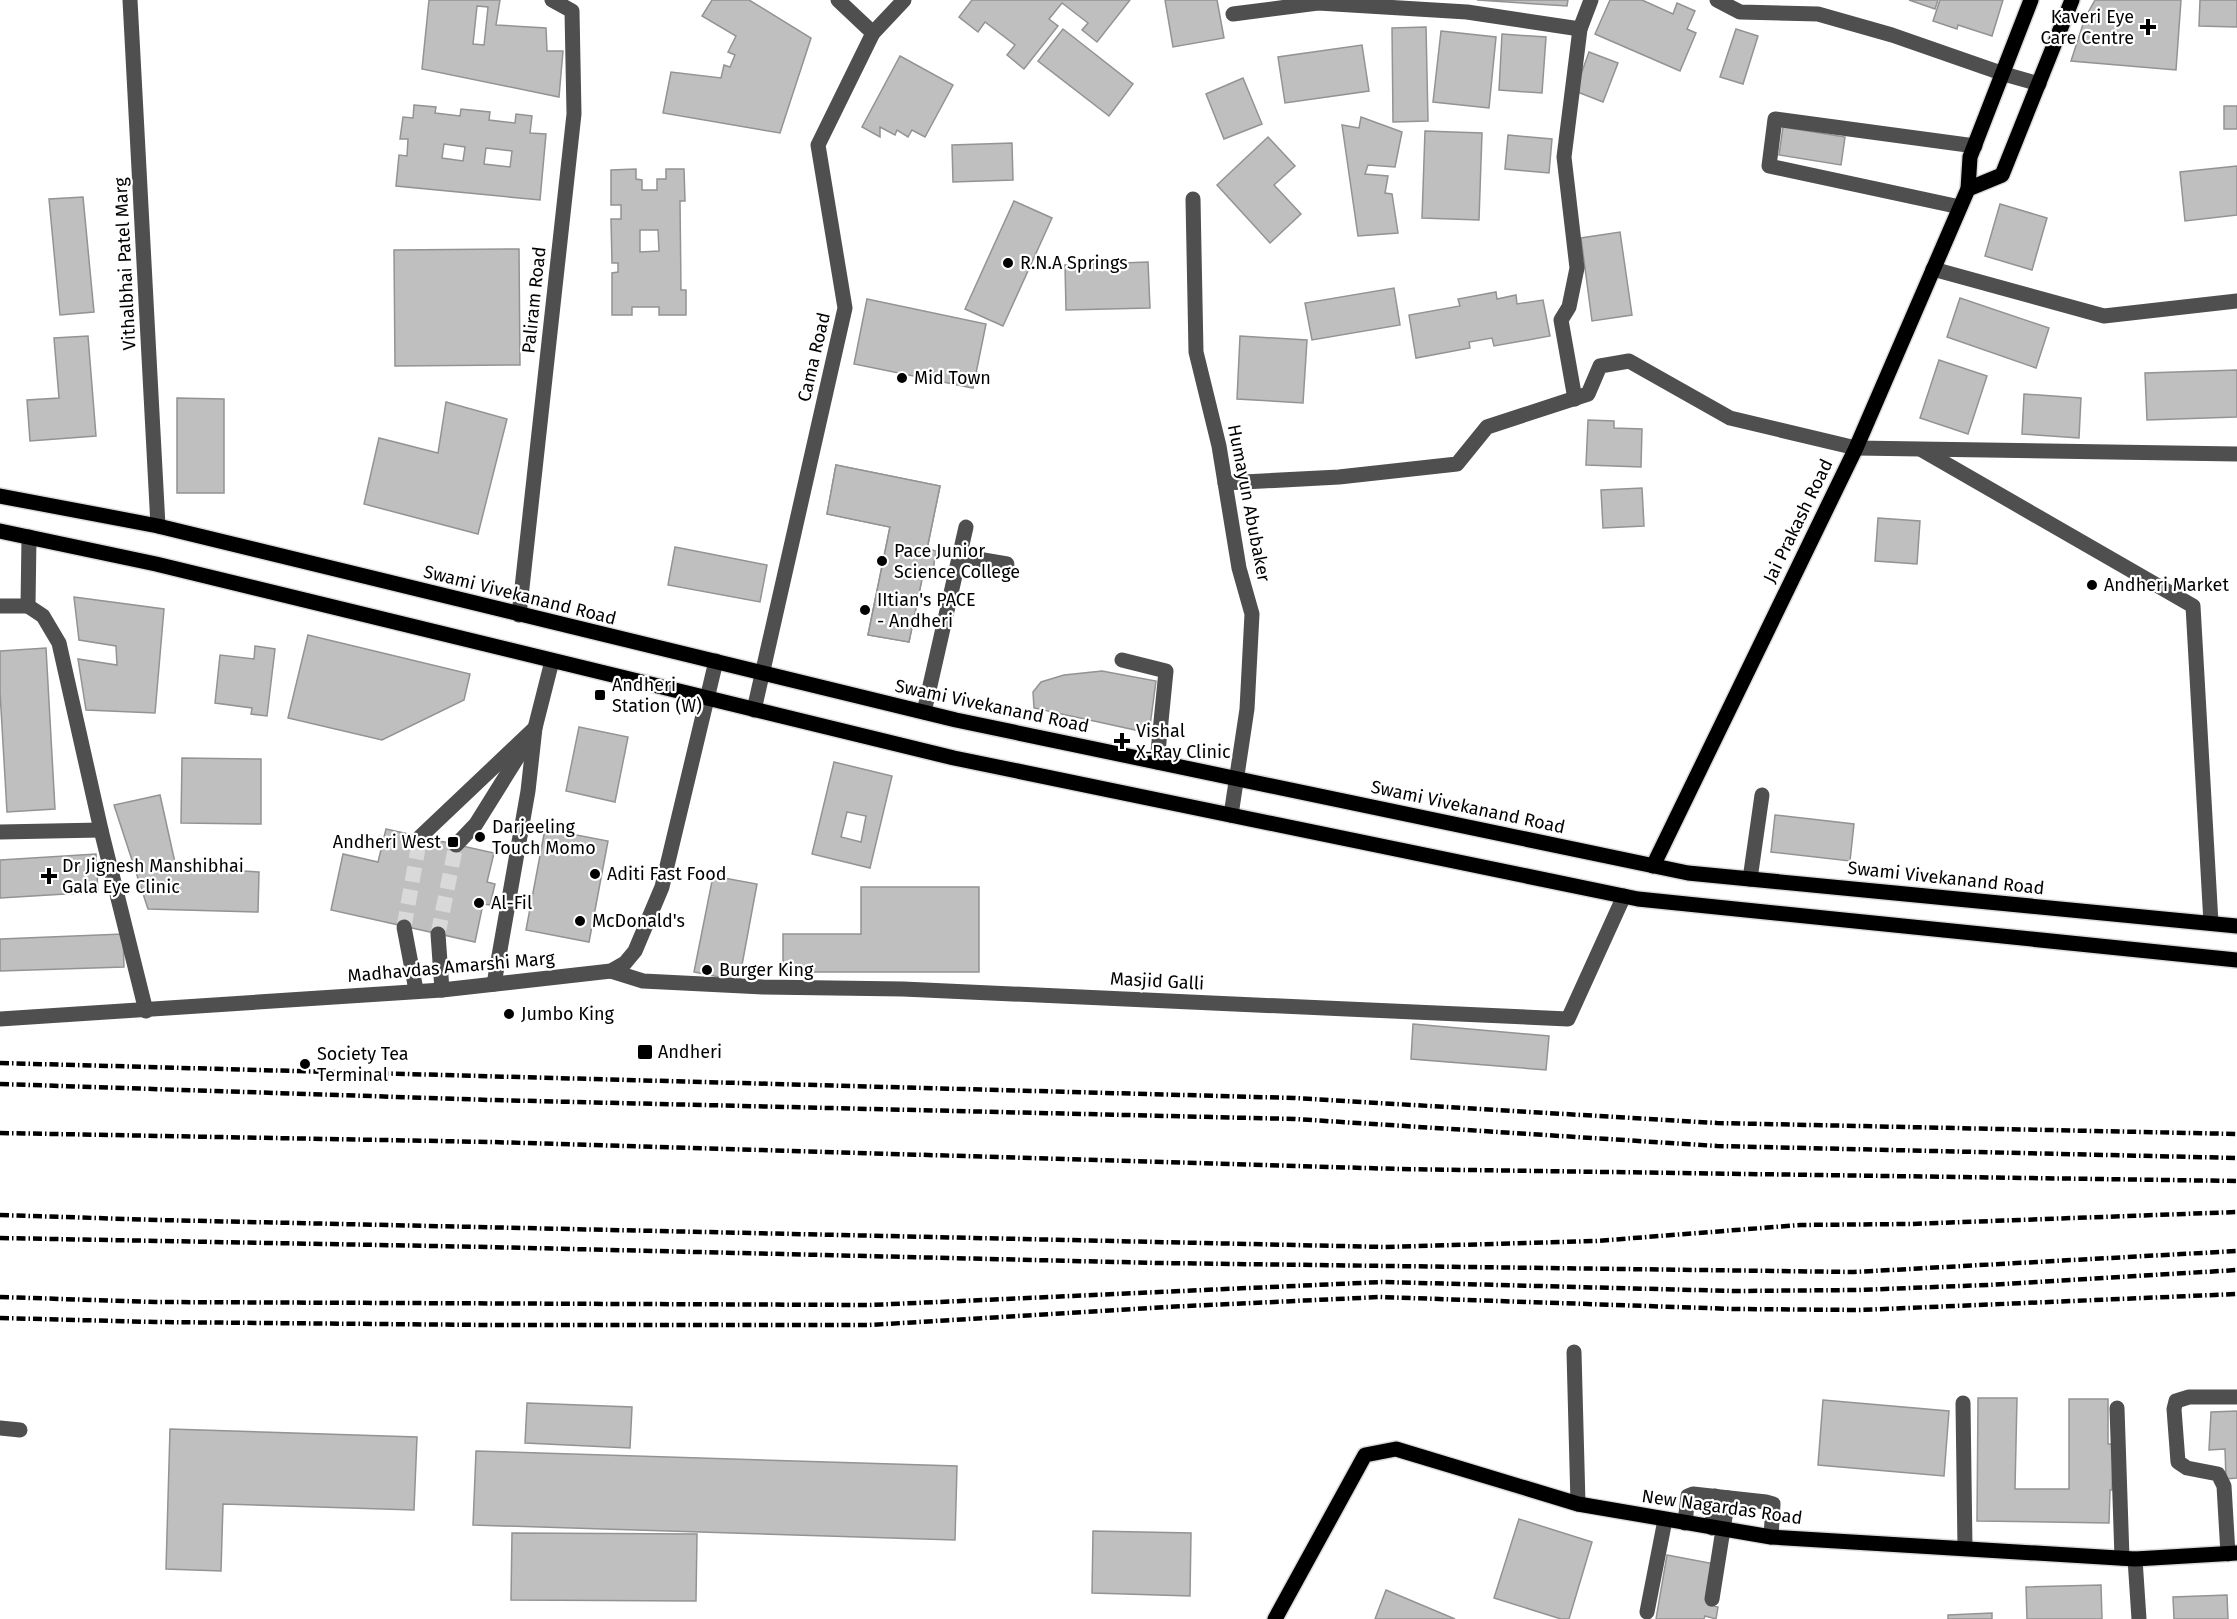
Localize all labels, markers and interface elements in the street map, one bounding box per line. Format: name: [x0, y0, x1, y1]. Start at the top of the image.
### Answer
place label: Kaveri Eye Care Centre: [2041, 6, 2134, 49]
marker: Kaveri Eye Care Centre: [2139, 18, 2157, 36]
street label: Vithalbhai Patel Marg: [109, 176, 141, 351]
street label: Paliram Road: [517, 246, 551, 354]
place label: R.N.A Springs: [1020, 252, 1128, 274]
marker: R.N.A Springs: [1001, 256, 1015, 270]
street label: Cama Road: [793, 310, 835, 404]
place label: Mid Town: [914, 367, 991, 389]
marker: Mid Town: [895, 371, 909, 385]
street label: Humayun Abubaker: [1223, 422, 1275, 584]
street label: Jai Prakash Road: [1758, 455, 1838, 587]
place label: Pace Junior Science College: [894, 540, 1020, 583]
marker: Pace Junior Science College: [875, 554, 889, 568]
street label: Swami Vivekanand Road: [421, 560, 619, 630]
place label: Andheri Market: [2104, 574, 2229, 596]
marker: Andheri Market: [2085, 578, 2099, 592]
place label: IItian's PACE - Andheri: [877, 589, 976, 632]
marker: IItian's PACE - Andheri: [858, 603, 872, 617]
place label: Andheri Station (W): [612, 674, 702, 717]
street label: Swami Vivekanand Road: [893, 675, 1091, 737]
marker: Andheri Station (W): [593, 688, 607, 702]
place label: Vishal X-Ray Clinic: [1136, 720, 1231, 763]
marker: Vishal X-Ray Clinic: [1113, 732, 1131, 750]
street label: Swami Vivekanand Road: [1369, 776, 1567, 838]
place label: Darjeeling Touch Momo: [492, 816, 596, 859]
marker: Darjeeling Touch Momo: [473, 830, 487, 844]
place label: Andheri West: [333, 831, 441, 853]
marker: Andheri West: [446, 835, 460, 849]
place label: Dr Jignesh Manshibhai Gala Eye Clinic: [62, 855, 244, 898]
street label: Swami Vivekanand Road: [1846, 857, 2046, 899]
place label: Aditi Fast Food: [607, 863, 727, 885]
marker: Dr Jignesh Manshibhai Gala Eye Clinic: [40, 867, 58, 885]
marker: Aditi Fast Food: [588, 867, 602, 881]
place label: Al-Fil: [491, 892, 532, 914]
marker: Al-Fil: [472, 896, 486, 910]
place label: McDonald's: [592, 910, 685, 932]
marker: McDonald's: [573, 914, 587, 928]
street label: Madhavdas Amarshi Marg: [347, 947, 556, 987]
place label: Burger King: [719, 959, 814, 981]
marker: Burger King: [700, 963, 714, 977]
street label: Masjid Galli: [1109, 968, 1205, 994]
place label: Jumbo King: [521, 1003, 615, 1025]
marker: Jumbo King: [502, 1007, 516, 1021]
place label: Andheri: [658, 1041, 722, 1063]
place label: Society Tea Terminal: [317, 1043, 409, 1086]
marker: Andheri: [636, 1043, 654, 1061]
marker: Society Tea Terminal: [298, 1057, 312, 1071]
street label: New Nagardas Road: [1640, 1485, 1804, 1529]

